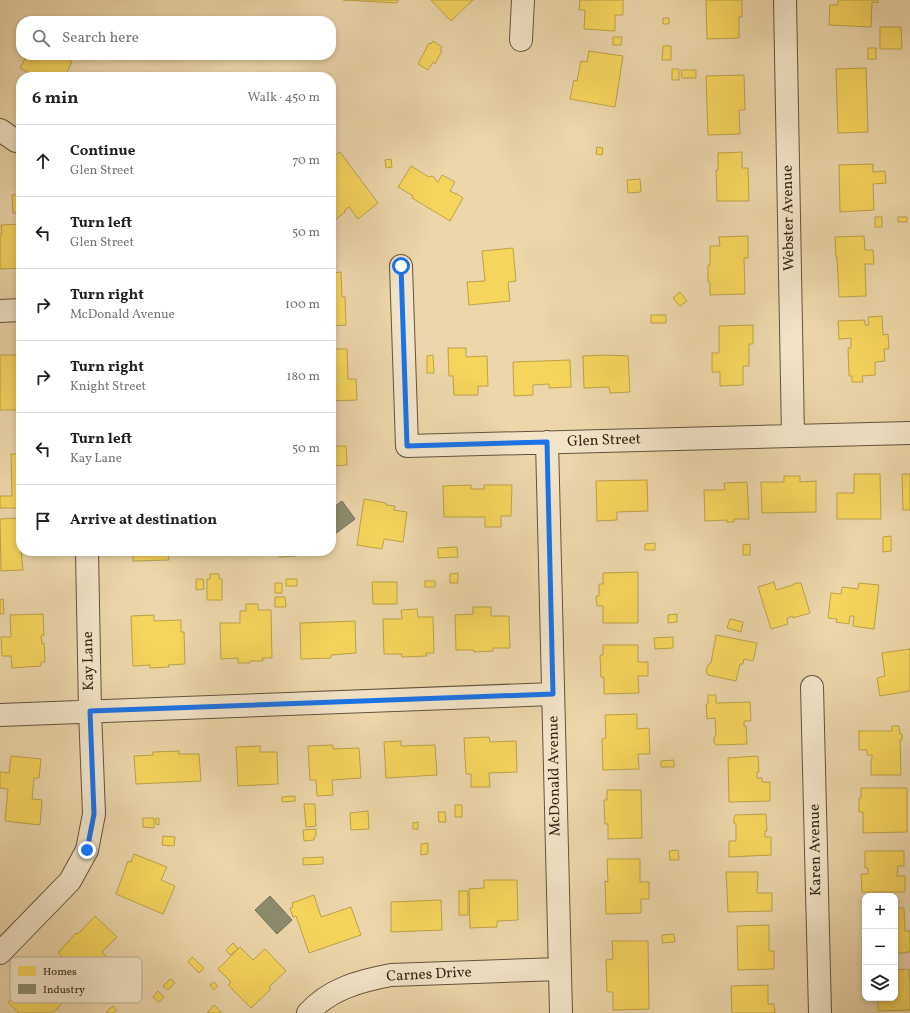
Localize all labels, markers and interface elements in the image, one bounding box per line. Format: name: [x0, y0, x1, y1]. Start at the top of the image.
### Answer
search box: [16, 16, 336, 60]
icon: search: [30, 27, 52, 49]
text: Search here: [62, 28, 139, 49]
text: 6 min: [32, 87, 78, 110]
text: Walk · 450 m: [247, 89, 320, 107]
text: Continue: [70, 141, 135, 162]
icon: ahead: [32, 150, 54, 172]
text: 70 m: [292, 152, 320, 170]
text: Glen Street: [70, 162, 134, 180]
street label: Webster Avenue: [778, 165, 800, 271]
text: Turn left: [70, 213, 132, 234]
icon: left: [32, 222, 54, 244]
text: 50 m: [292, 224, 320, 242]
text: Glen Street: [70, 234, 134, 252]
route start: [392, 257, 410, 275]
text: Turn right: [70, 285, 144, 306]
icon: right: [32, 294, 54, 316]
text: 100 m: [285, 296, 320, 314]
text: McDonald Avenue: [70, 306, 175, 324]
text: Turn right: [70, 357, 144, 378]
icon: right: [32, 366, 54, 388]
text: 180 m: [286, 368, 320, 386]
text: Knight Street: [70, 378, 146, 396]
text: Turn left: [70, 429, 132, 450]
street label: Glen Street: [567, 429, 641, 453]
icon: left: [32, 438, 54, 460]
text: 50 m: [292, 440, 320, 458]
text: Kay Lane: [70, 450, 122, 468]
icon: arrive: [32, 510, 54, 532]
text: Arrive at destination: [70, 510, 217, 531]
street label: Kay Lane: [78, 631, 100, 691]
street label: McDonald Avenue: [543, 715, 567, 837]
street label: Karen Avenue: [805, 804, 827, 896]
route end: [78, 841, 96, 859]
map controls: [862, 893, 898, 1001]
button: +: [862, 893, 898, 929]
button: −: [862, 929, 898, 965]
legend: [10, 957, 142, 1003]
street label: Carnes Drive: [386, 962, 472, 988]
text: Homes: [43, 965, 77, 980]
button: layers: [862, 965, 898, 1001]
text: Industry: [43, 983, 85, 998]

